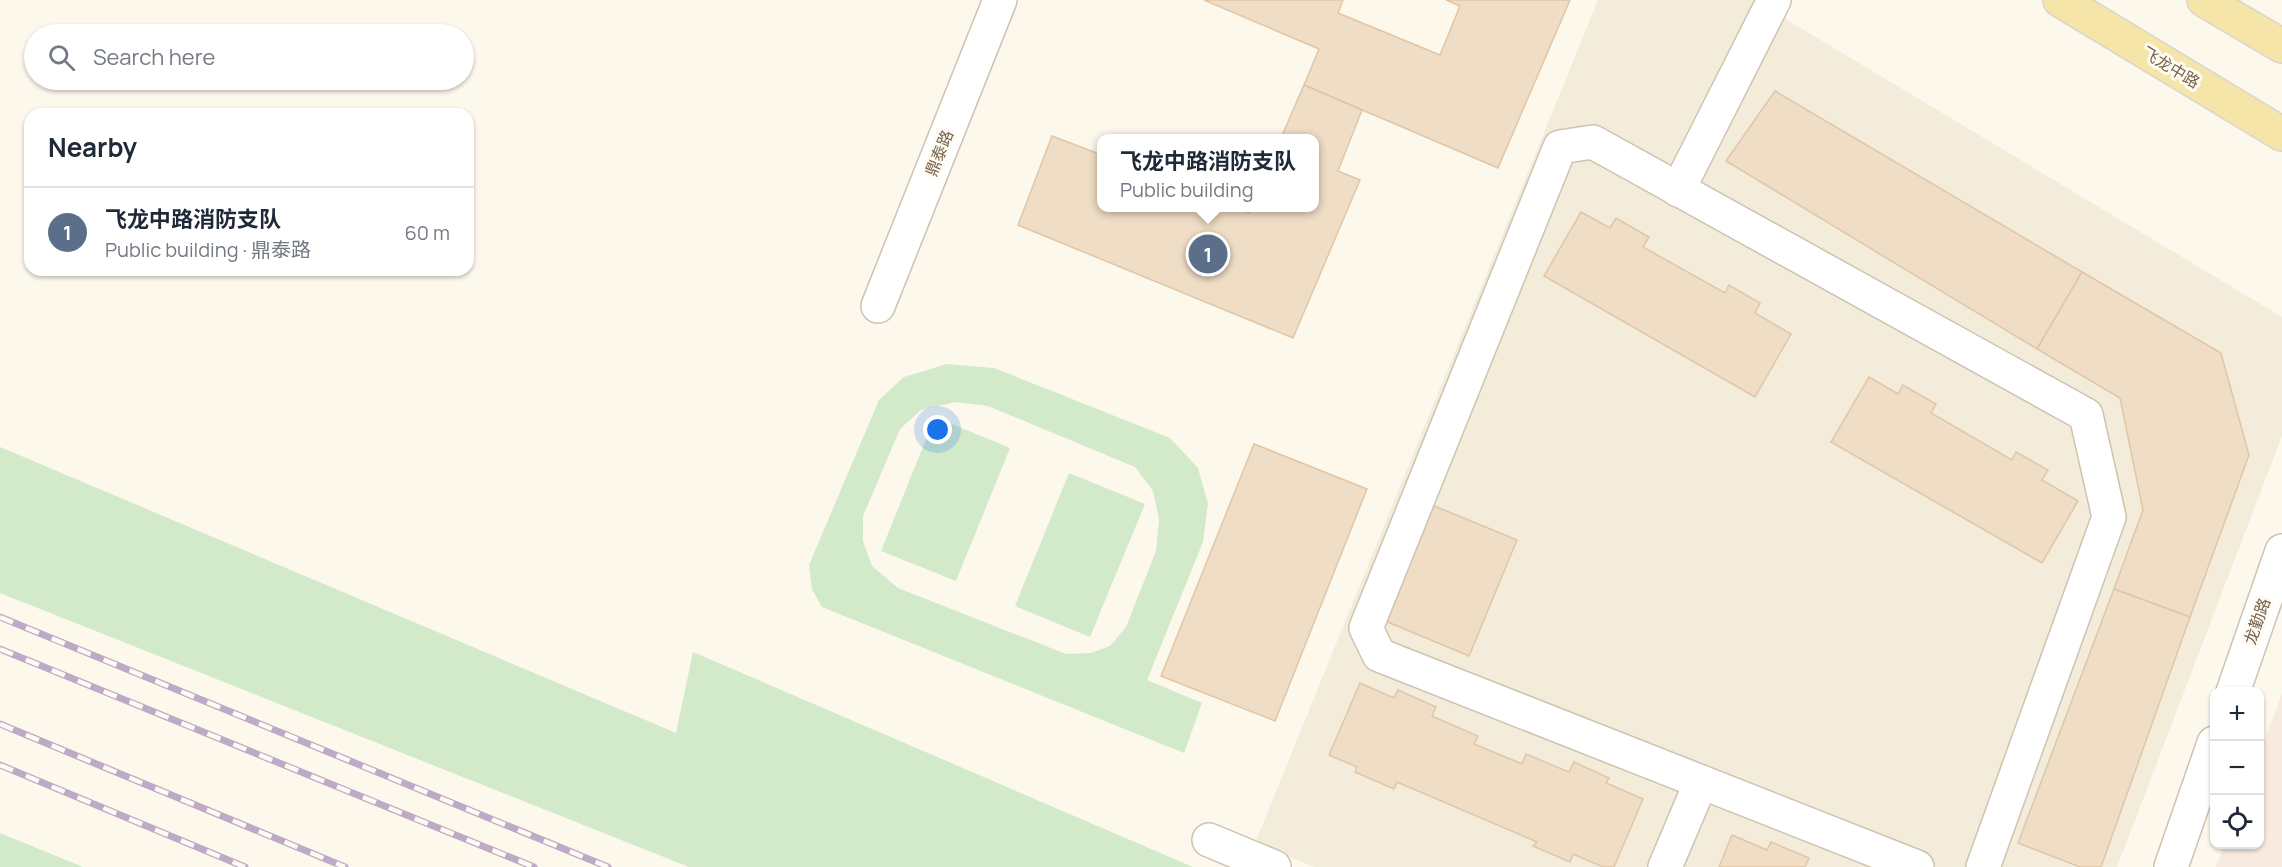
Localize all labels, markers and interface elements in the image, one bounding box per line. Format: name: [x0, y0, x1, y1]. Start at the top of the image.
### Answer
search box: [24, 24, 474, 90]
icon: search: [45, 41, 78, 74]
street label: 飞龙中路: [2138, 41, 2204, 93]
text: Search here: [93, 42, 215, 72]
street label: 鼎泰路: [920, 127, 958, 179]
text: Nearby: [48, 129, 137, 165]
popup: [1097, 134, 1319, 212]
text: 飞龙中路消防支队: [1120, 146, 1296, 176]
text: Public building: [1120, 176, 1254, 203]
text: 飞龙中路消防支队: [105, 204, 281, 234]
text: 1: [63, 219, 72, 246]
text: 60 m: [404, 219, 450, 246]
pin: 1: [1188, 232, 1228, 276]
text: Public building · 鼎泰路: [105, 236, 311, 263]
your location: [923, 415, 952, 444]
street label: 龙勤路: [2239, 595, 2275, 647]
map controls: [2210, 687, 2264, 849]
button: +: [2210, 687, 2264, 741]
button: −: [2210, 741, 2264, 795]
button: locate: [2210, 795, 2264, 849]

